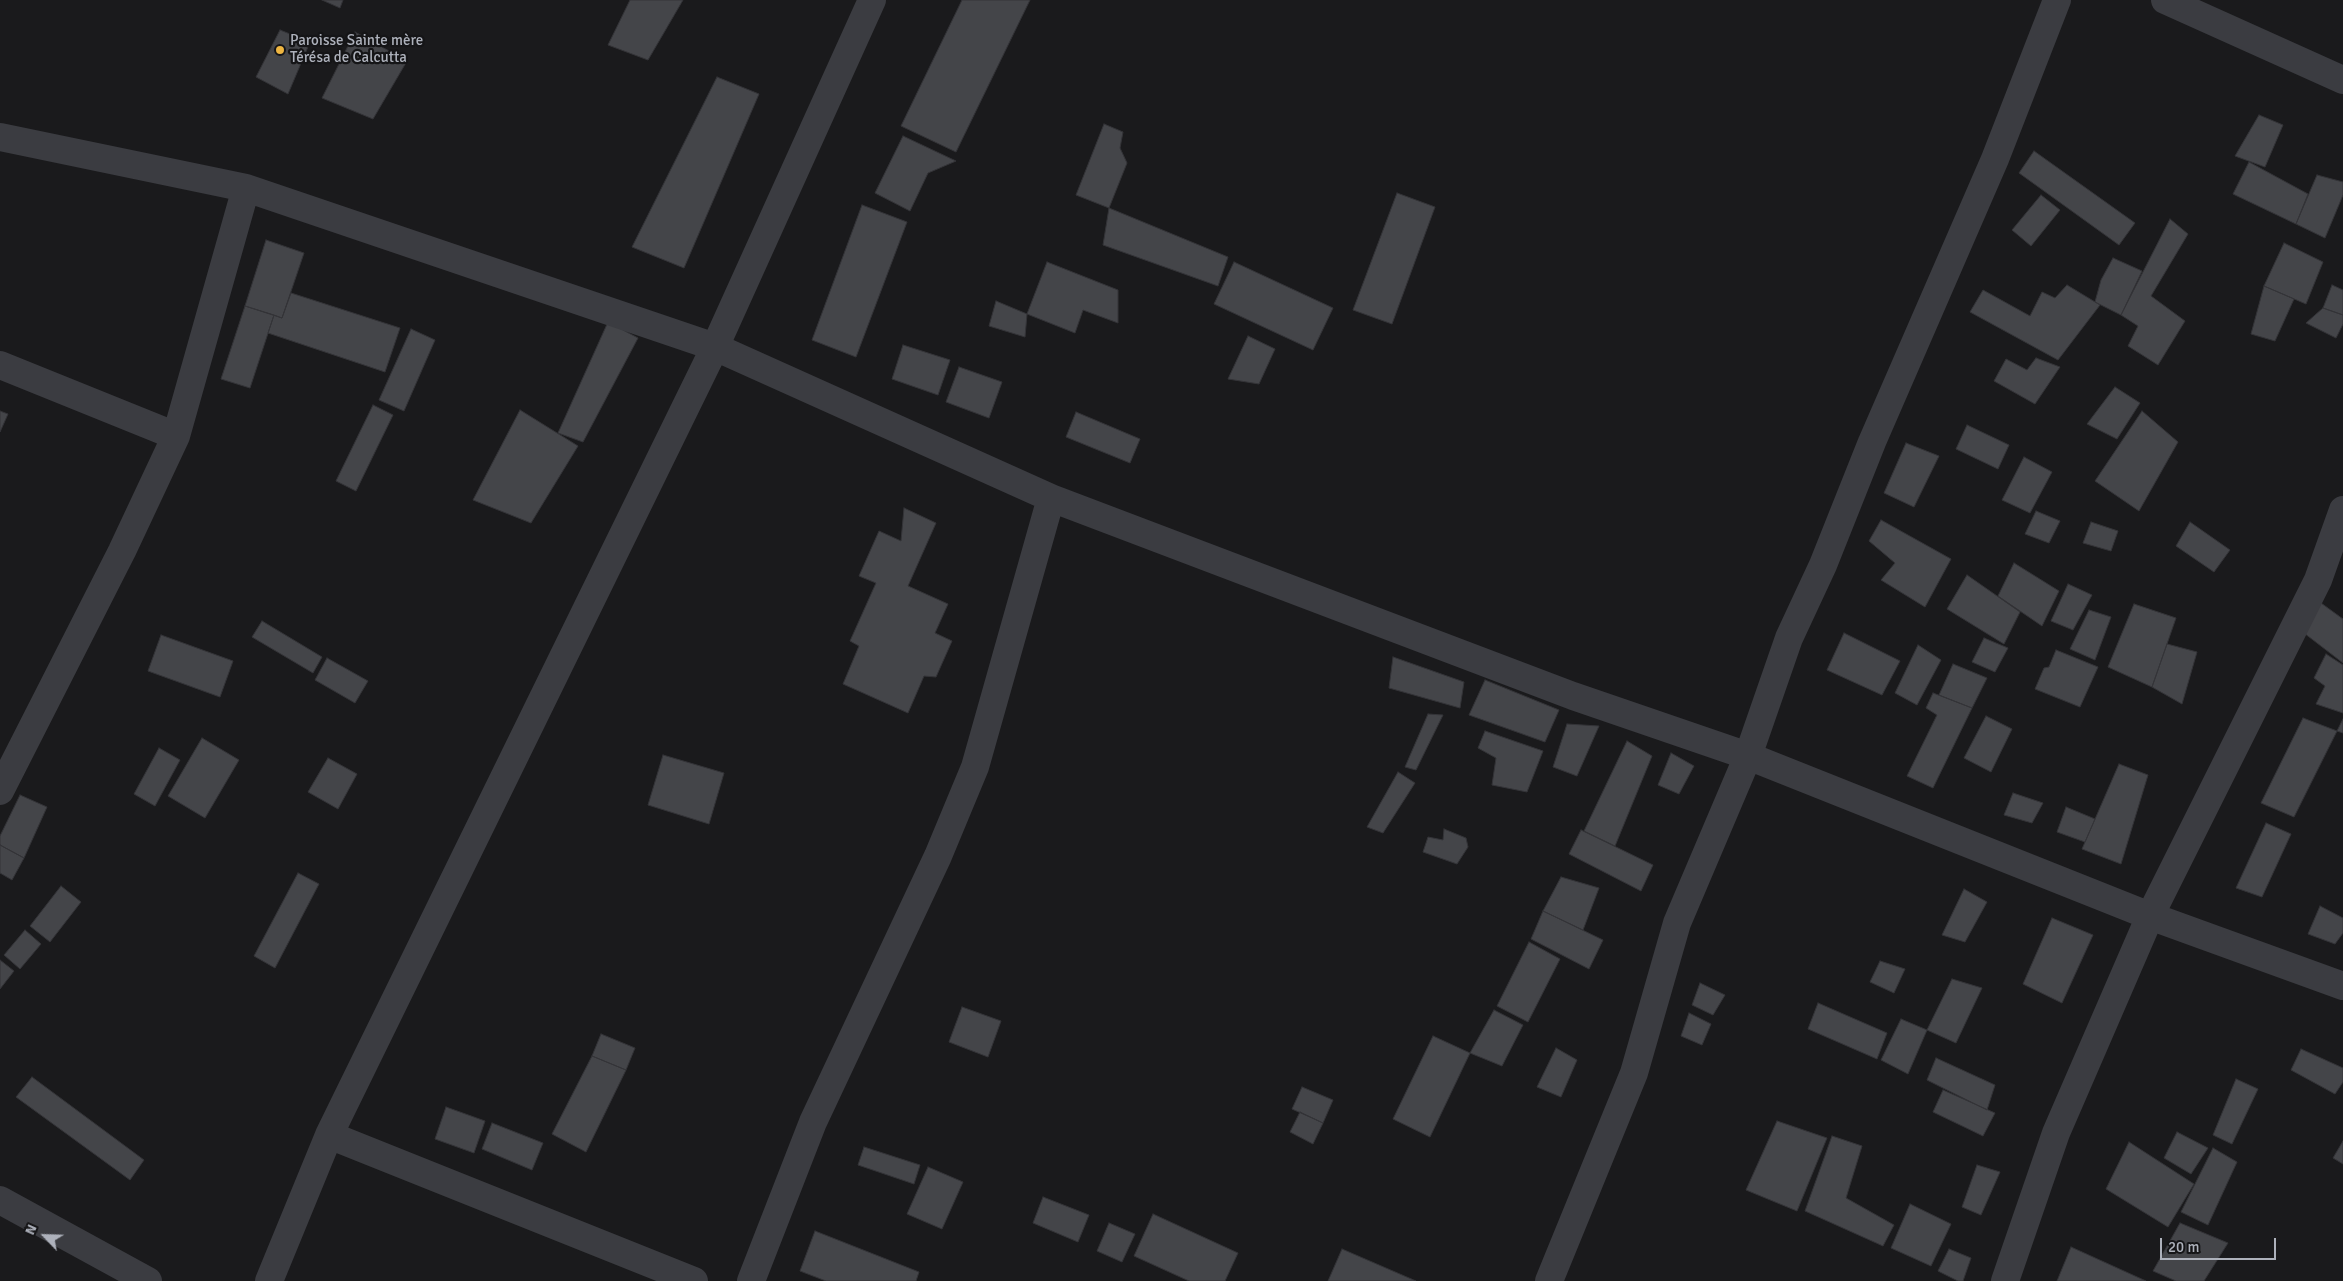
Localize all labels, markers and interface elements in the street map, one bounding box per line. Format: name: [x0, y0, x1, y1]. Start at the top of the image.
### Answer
place label: Paroisse Sainte mère Térésa de Calcutta: [290, 32, 423, 67]
marker: Paroisse Sainte mère Térésa de Calcutta: [274, 44, 286, 56]
north arrow: [20, 1211, 70, 1261]
text: N: [21, 1222, 41, 1238]
scale bar: [2163, 1228, 2279, 1260]
text: 20 m: [2168, 1238, 2199, 1256]

